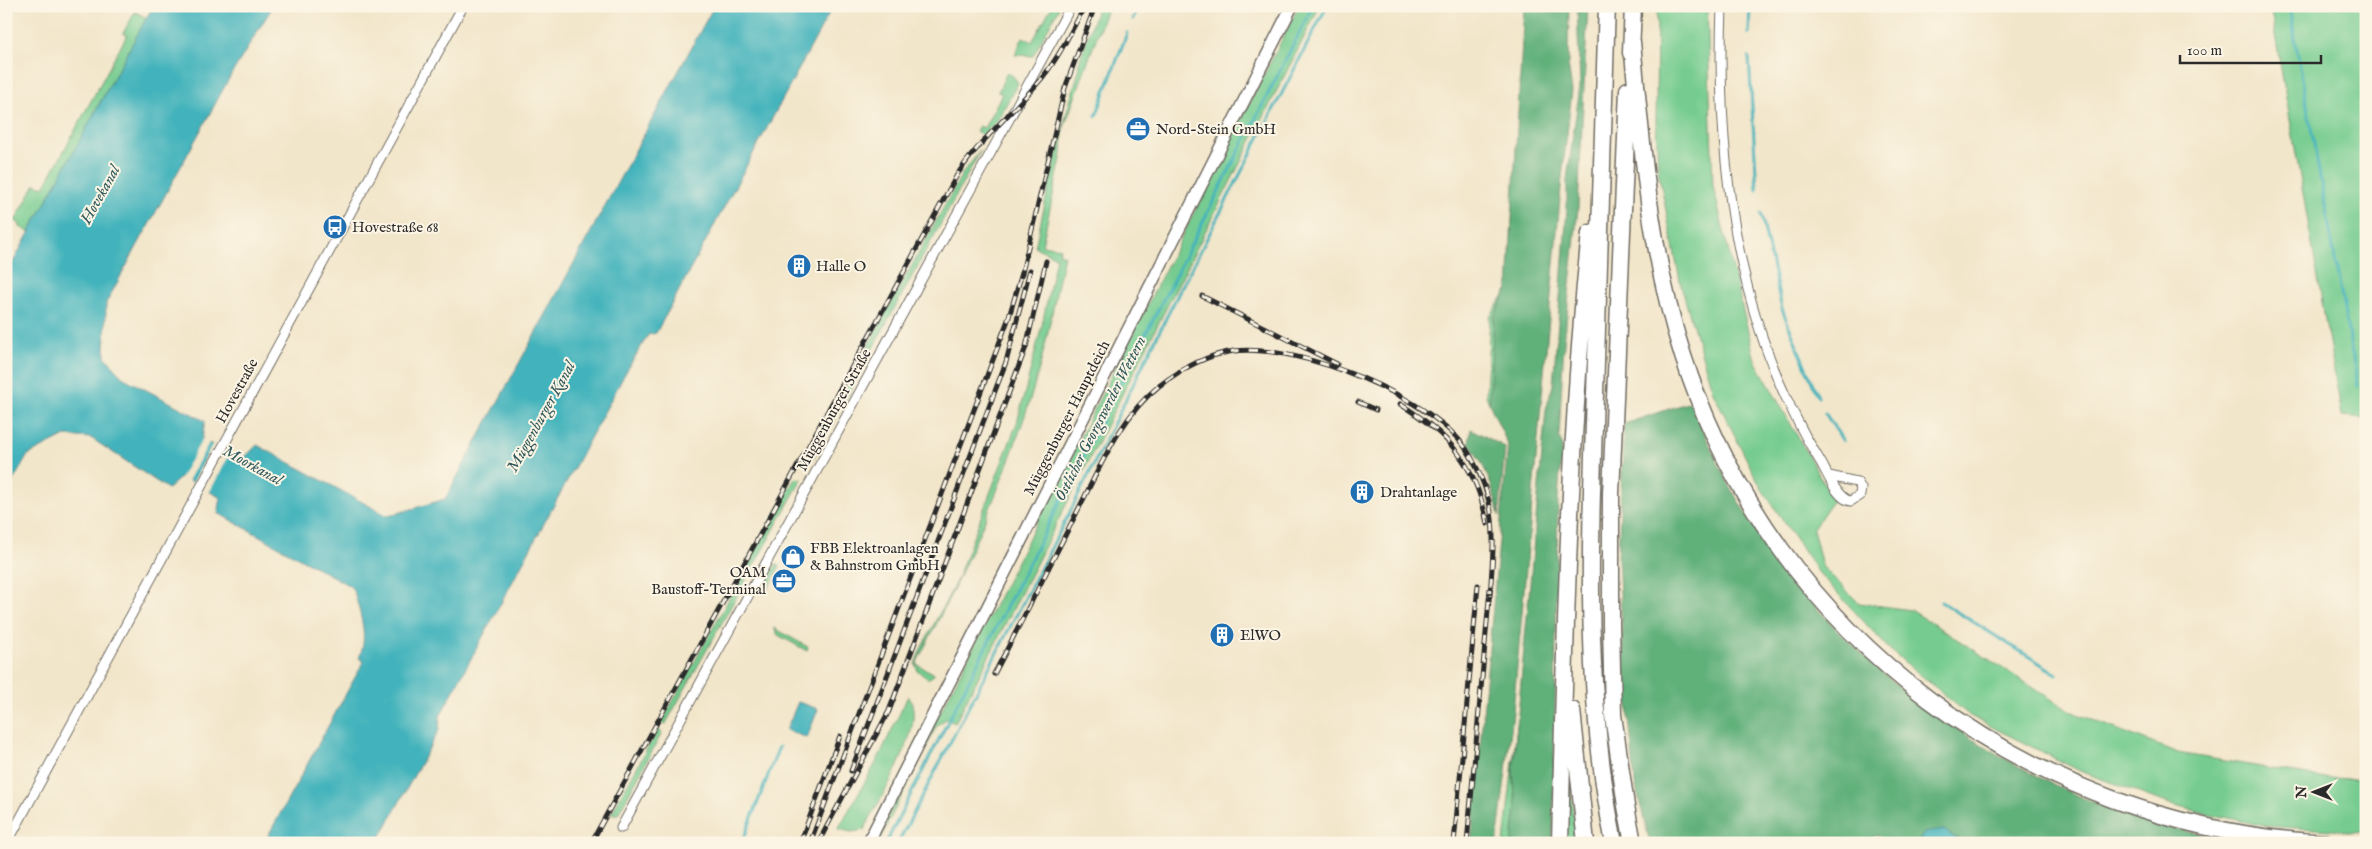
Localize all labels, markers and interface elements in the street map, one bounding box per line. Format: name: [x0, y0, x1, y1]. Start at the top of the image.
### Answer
scale bar: [2180, 32, 2321, 64]
text: 100 m: [2187, 41, 2223, 60]
office icon: Nord-Stein GmbH: [1125, 116, 1151, 142]
place label: Nord-Stein GmbH: [1156, 120, 1276, 139]
water label: Hovekanal: [76, 161, 126, 229]
bus stop icon: Hovestraße 68: [322, 214, 348, 240]
place label: Hovestraße 68: [352, 218, 439, 237]
building icon: Halle O: [786, 253, 812, 279]
place label: Halle O: [816, 257, 866, 276]
water label: Östlicher Georgswerder Wettern: [1051, 333, 1151, 505]
street label: Müggenburger Hauptdeich: [1020, 337, 1114, 499]
street label: Müggenburger Straße: [792, 345, 876, 475]
street label: Hovestraße: [211, 355, 263, 427]
water label: Müggenburger Kanal: [503, 357, 581, 476]
water label: Moorkanal: [219, 442, 286, 491]
building icon: Drahtanlage: [1349, 479, 1375, 505]
place label: Drahtanlage: [1380, 483, 1457, 502]
place label: FBB Elektroanlagen & Bahnstrom GmbH: [810, 539, 940, 575]
shop icon: FBB Elektroanlagen & Bahnstrom GmbH: [780, 544, 806, 570]
place label: OAM Baustoff-Terminal: [651, 563, 767, 599]
office icon: OAM Baustoff-Terminal: [771, 568, 797, 594]
building icon: ElWO: [1209, 622, 1235, 648]
place label: ElWO: [1240, 626, 1281, 645]
north arrow: [2290, 766, 2340, 816]
text: N: [2293, 786, 2311, 799]

